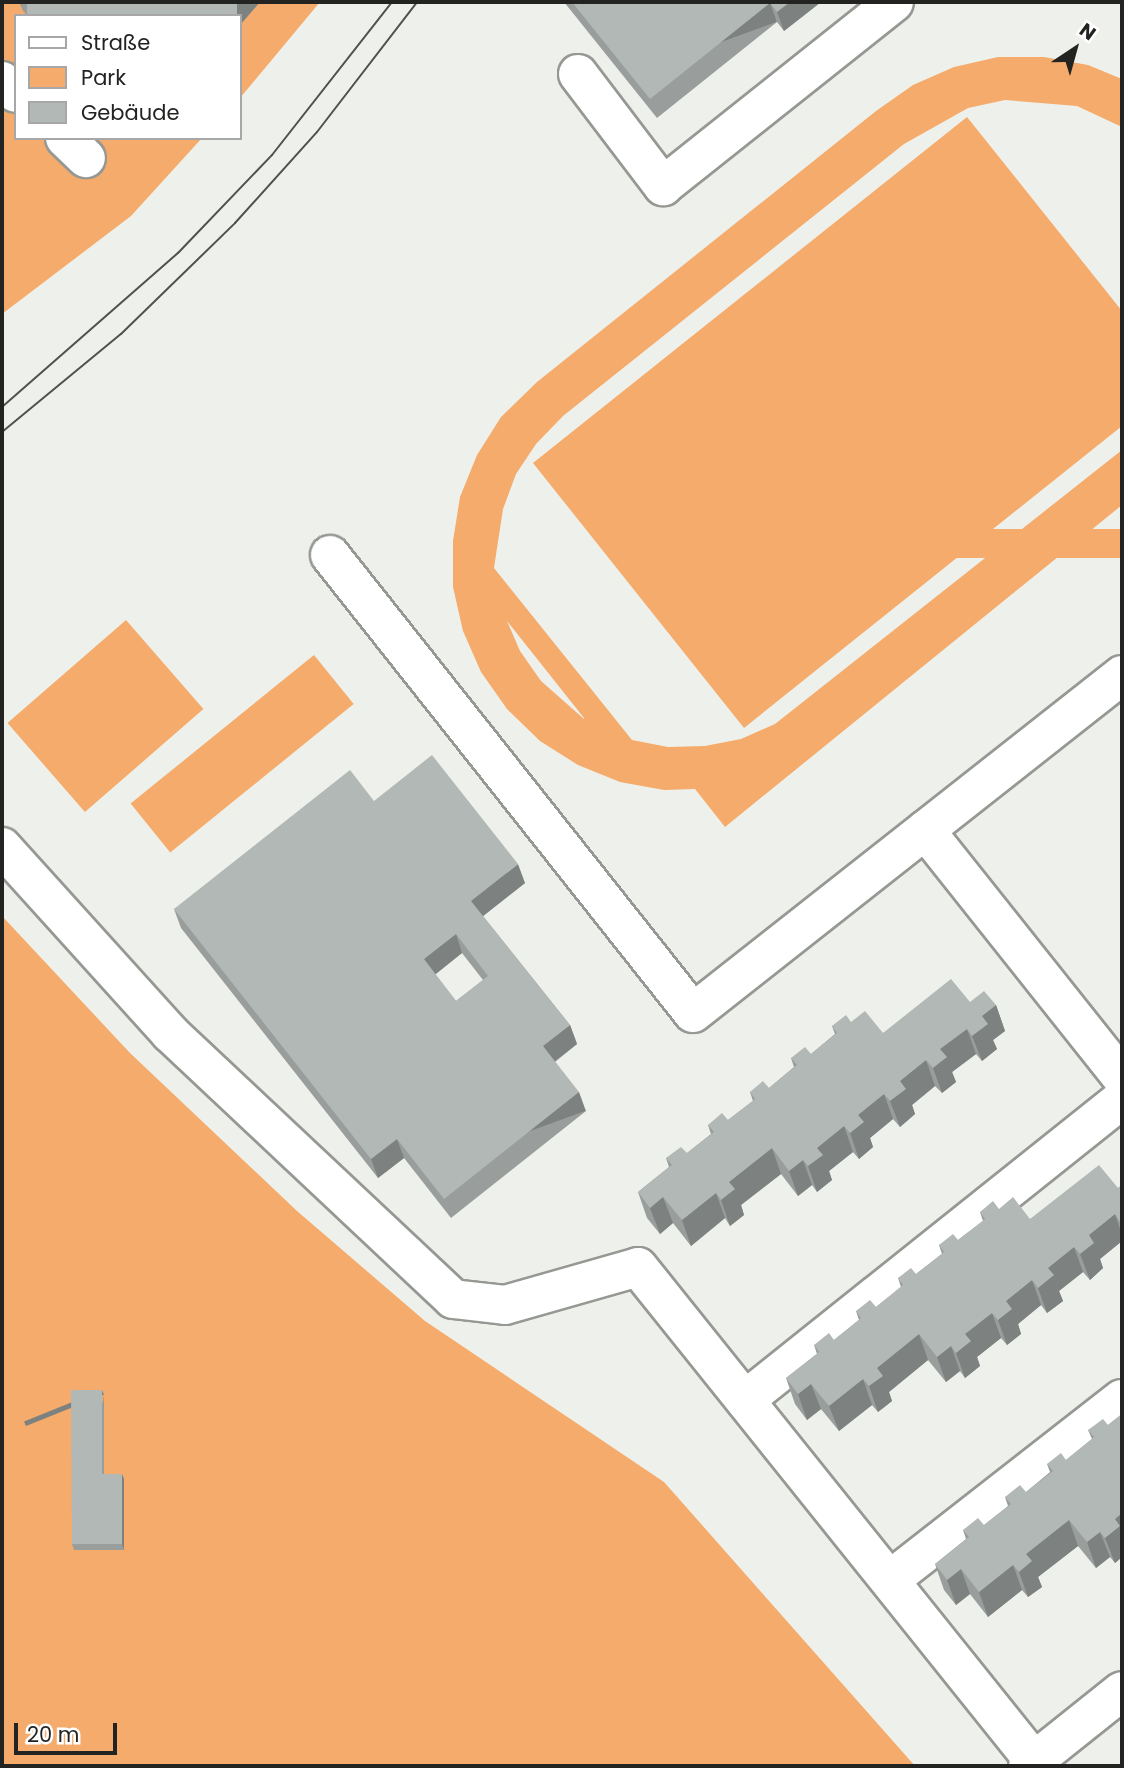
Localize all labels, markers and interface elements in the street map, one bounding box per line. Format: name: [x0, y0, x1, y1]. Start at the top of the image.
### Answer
legend: [14, 14, 242, 140]
north arrow: [1040, 14, 1110, 84]
text: N: [1074, 16, 1101, 47]
text: Straße: [81, 28, 150, 57]
text: Park: [81, 63, 126, 92]
text: Gebäude: [81, 98, 179, 127]
scale bar: [18, 1708, 121, 1752]
text: 20 m: [27, 1720, 80, 1749]

